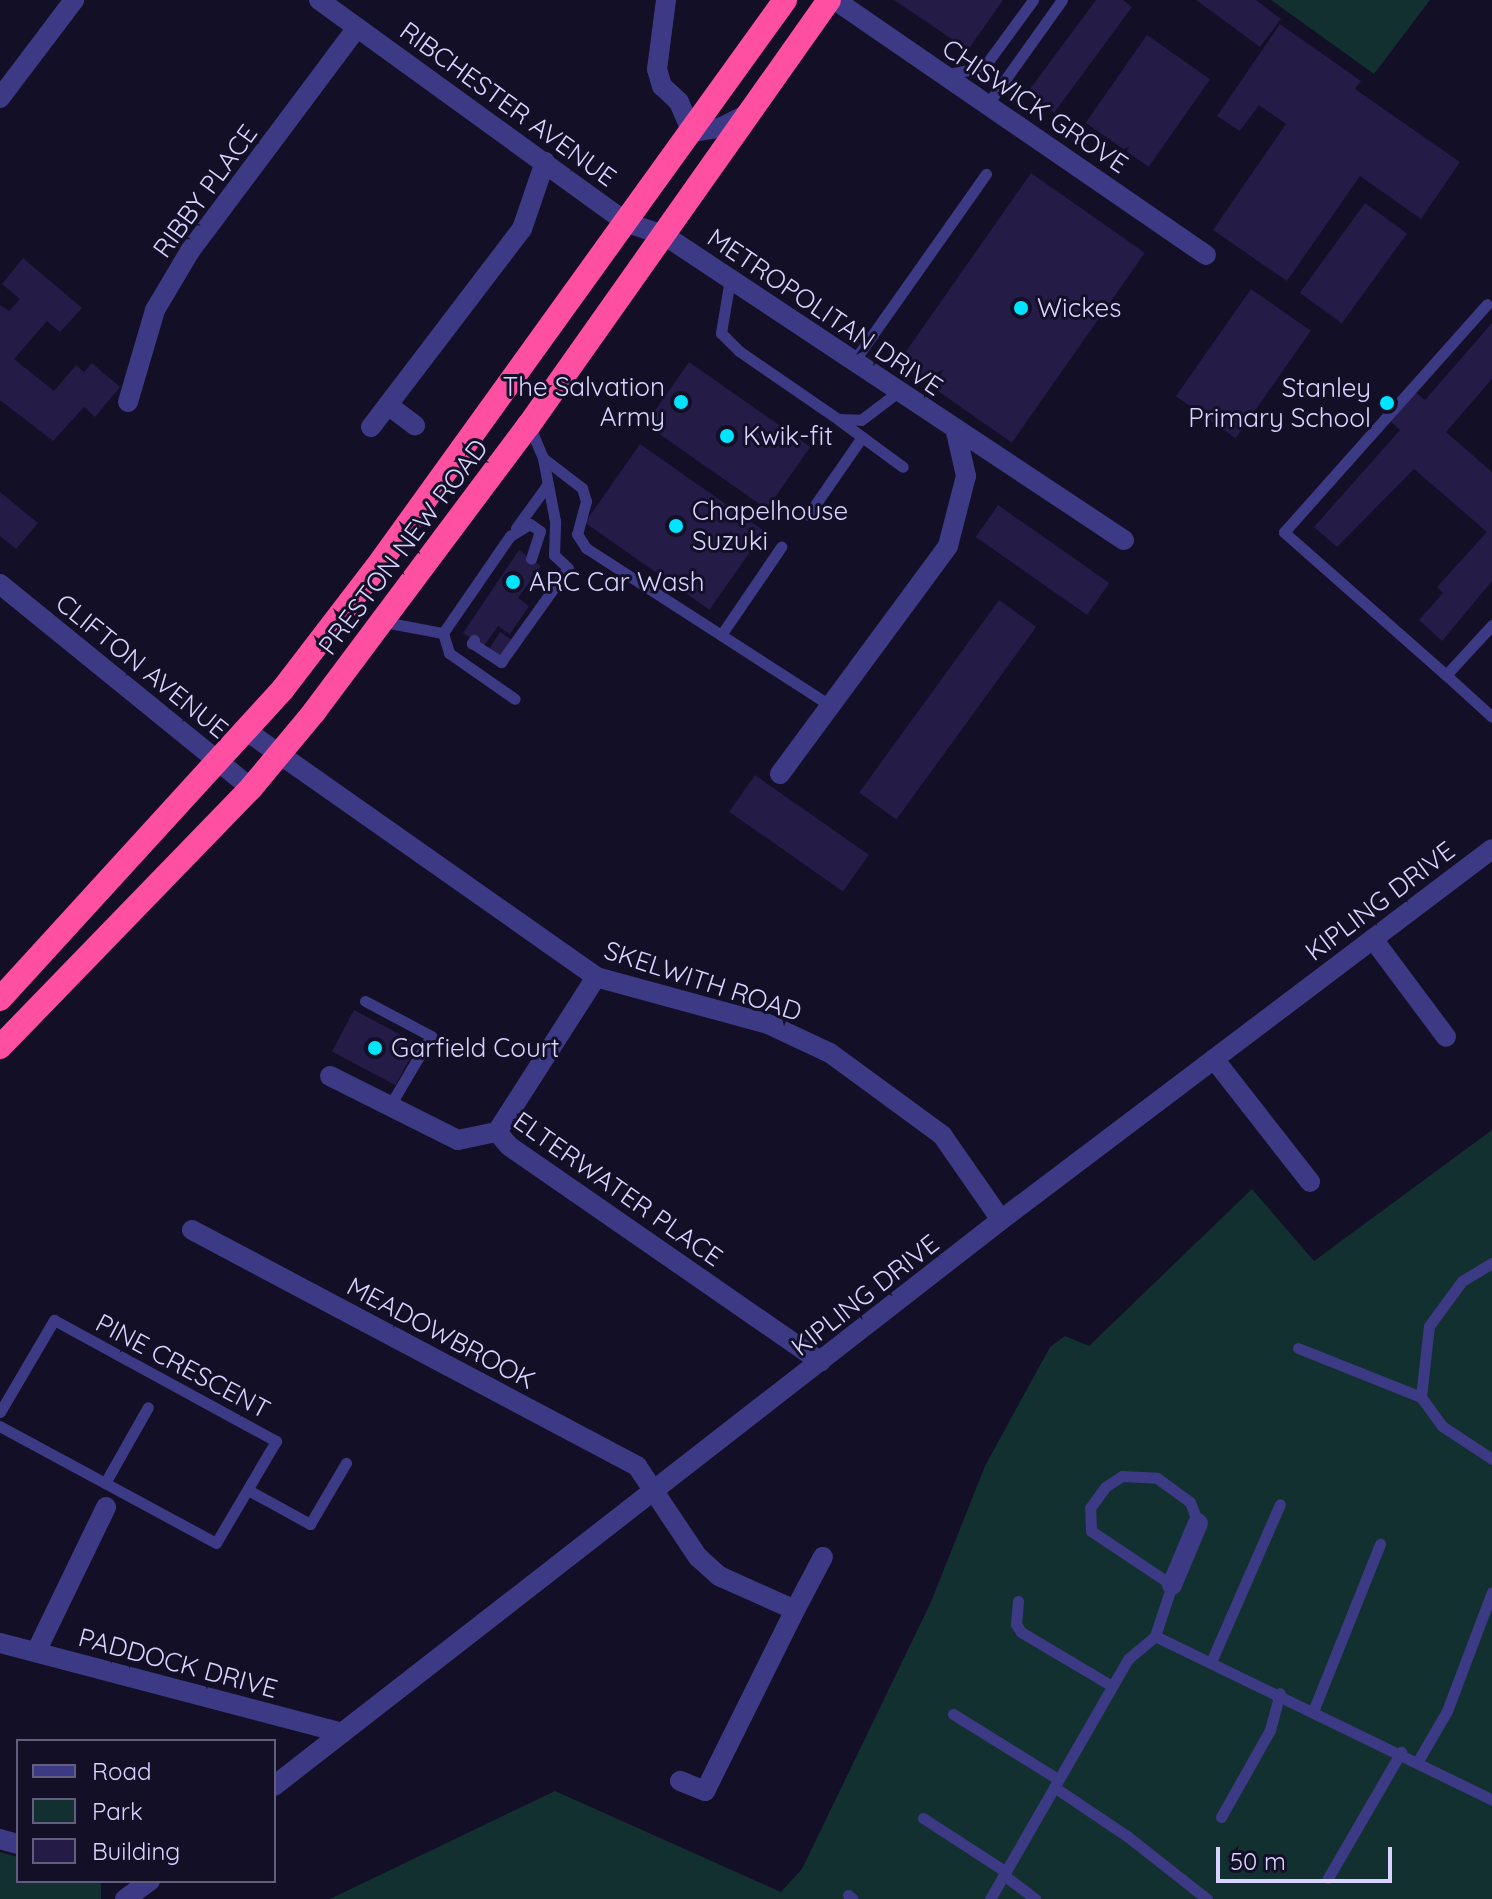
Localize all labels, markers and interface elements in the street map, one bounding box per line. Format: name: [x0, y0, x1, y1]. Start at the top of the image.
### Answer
street label: RIBCHESTER AVENUE: [394, 15, 622, 193]
street label: CHISWICK GROVE: [936, 32, 1134, 180]
street label: RIBBY PLACE: [146, 118, 264, 264]
street label: METROPOLITAN DRIVE: [702, 222, 948, 402]
place label: Wickes: [1037, 292, 1121, 324]
marker: Wickes: [1012, 299, 1030, 317]
place label: The Salvation Army: [502, 371, 665, 432]
place label: Stanley Primary School: [1188, 372, 1371, 434]
marker: The Salvation Army: [672, 393, 690, 411]
marker: Stanley Primary School: [1378, 394, 1396, 412]
place label: Kwik-fit: [743, 420, 833, 452]
marker: Kwik-fit: [718, 427, 736, 445]
street label: PRESTON NEW ROAD: [312, 433, 494, 661]
place label: Chapelhouse Suzuki: [692, 495, 848, 556]
marker: Chapelhouse Suzuki: [667, 517, 685, 535]
place label: ARC Car Wash: [529, 566, 704, 598]
marker: ARC Car Wash: [504, 573, 522, 591]
street label: CLIFTON AVENUE: [50, 587, 234, 745]
street label: KIPLING DRIVE: [1299, 835, 1461, 967]
street label: SKELWITH ROAD: [600, 934, 806, 1028]
place label: Garfield Court: [391, 1032, 560, 1064]
marker: Garfield Court: [366, 1039, 384, 1057]
street label: ELTERWATER PLACE: [508, 1105, 728, 1273]
street label: KIPLING DRIVE: [785, 1228, 945, 1362]
street label: MEADOWBROOK: [342, 1270, 540, 1396]
street label: PINE CRESCENT: [90, 1307, 276, 1425]
street label: PADDOCK DRIVE: [75, 1621, 281, 1705]
legend: [16, 1739, 276, 1883]
text: Road: [92, 1756, 152, 1786]
text: Park: [92, 1796, 143, 1826]
scale bar: [1220, 1831, 1396, 1881]
text: Building: [92, 1836, 180, 1866]
text: 50 m: [1230, 1846, 1286, 1876]

